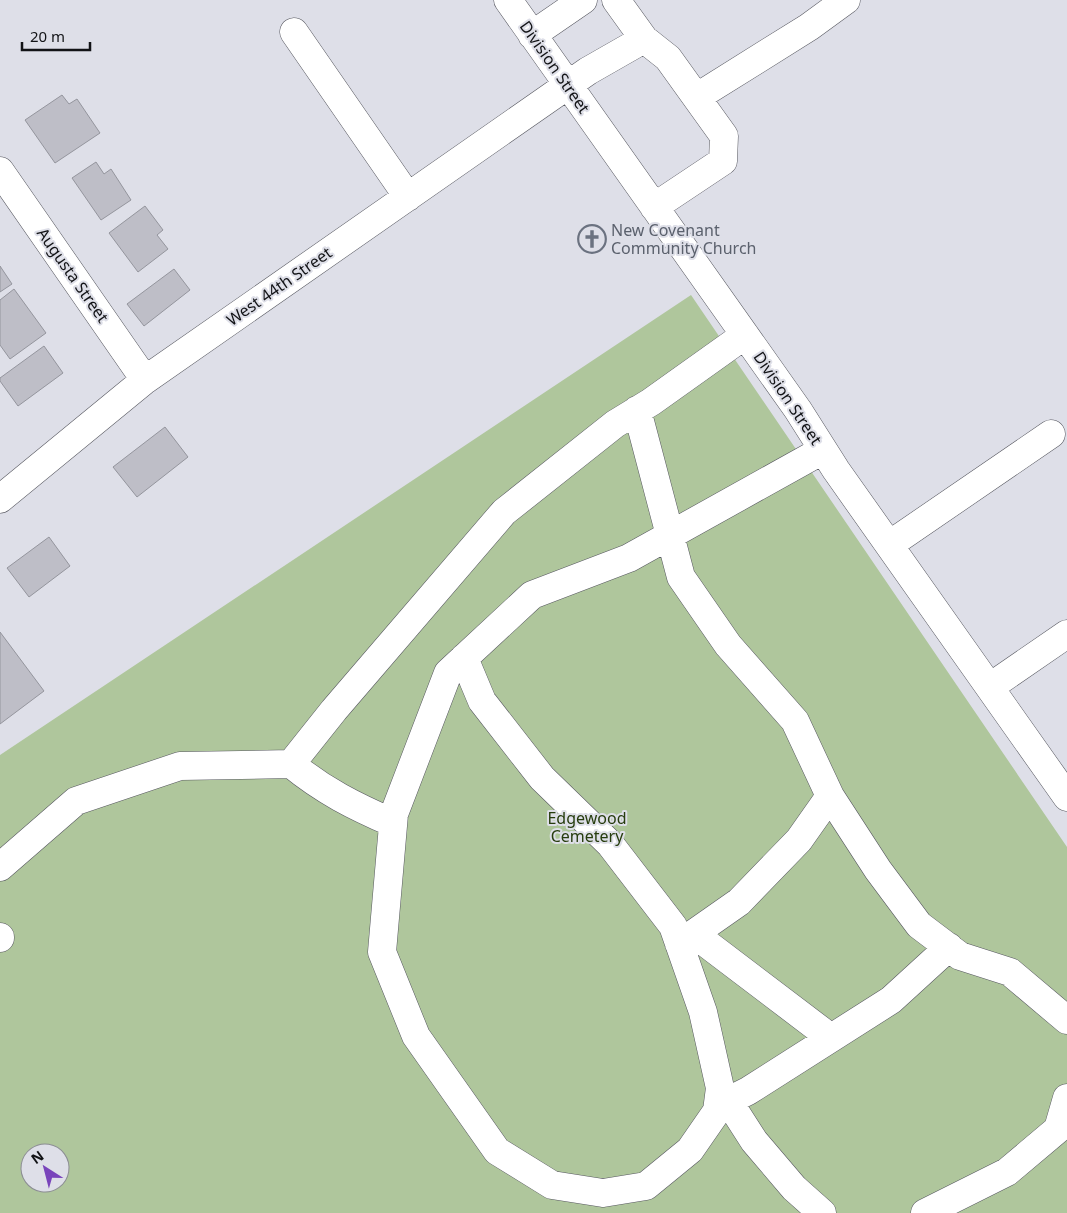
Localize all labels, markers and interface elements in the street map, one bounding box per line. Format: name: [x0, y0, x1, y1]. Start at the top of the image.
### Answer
street label: Division Street: [515, 16, 595, 118]
scale bar: [22, 20, 90, 52]
text: 20 m: [30, 26, 65, 46]
place label: New Covenant Community Church: [611, 219, 756, 259]
street label: Augusta Street: [32, 223, 114, 327]
church icon: New Covenant Community Church: [577, 224, 607, 254]
street label: West 44th Street: [222, 241, 336, 331]
street label: Division Street: [749, 347, 828, 449]
park label: Edgewood Cemetery: [547, 807, 627, 847]
north arrow: [20, 1143, 70, 1193]
text: N: [27, 1146, 47, 1168]

